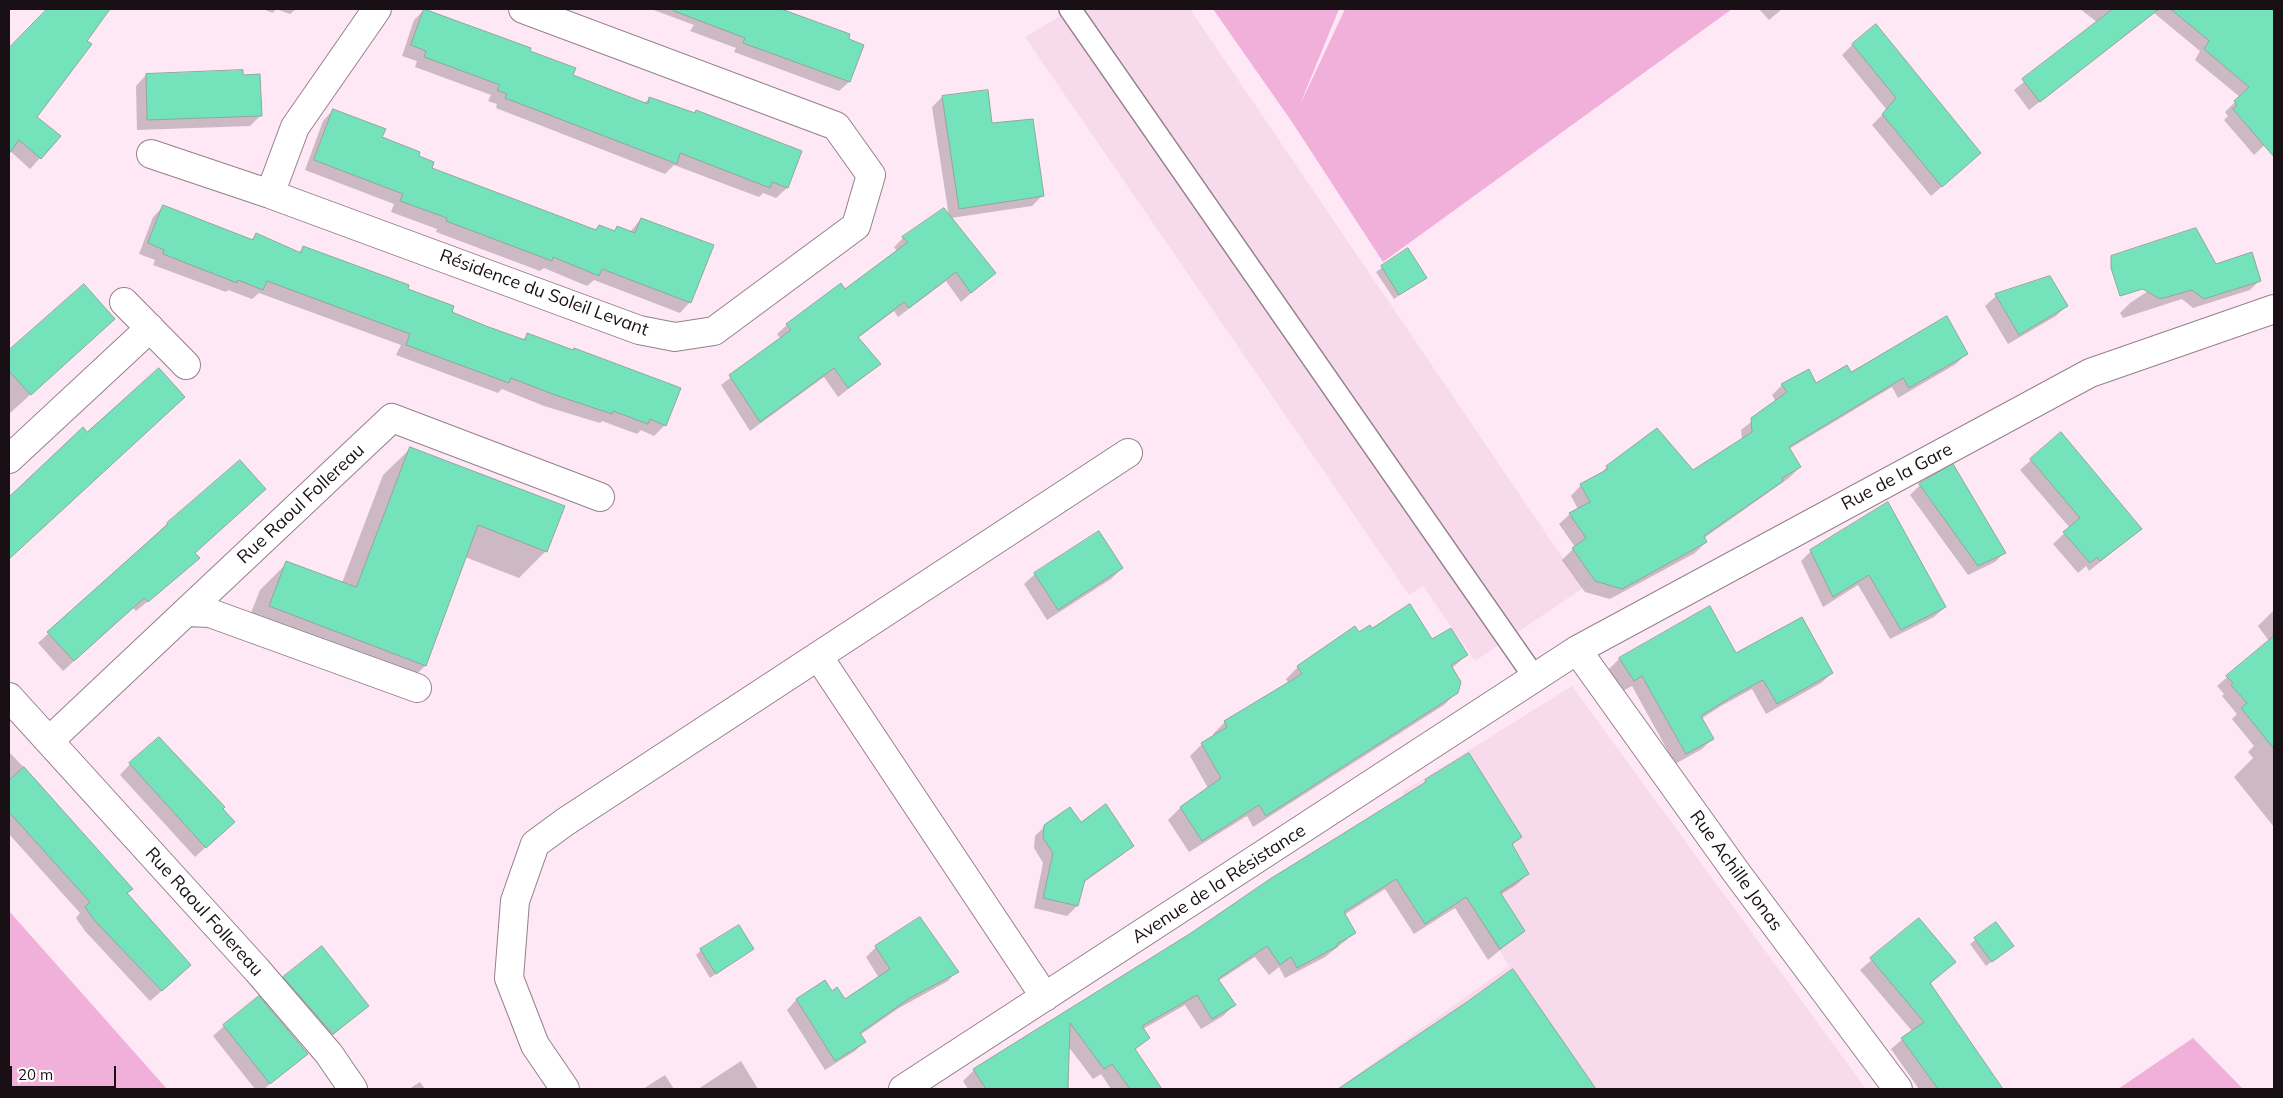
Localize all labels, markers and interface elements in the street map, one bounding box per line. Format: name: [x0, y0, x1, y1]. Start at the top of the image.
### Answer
street label: Résidence du Soleil Levant: [437, 245, 651, 341]
street label: Rue Raoul Follereau: [233, 439, 369, 569]
street label: Rue de la Gare: [1838, 439, 1956, 515]
street label: Rue Achille Jonas: [1685, 807, 1787, 935]
street label: Avenue de la Résistance: [1128, 820, 1310, 948]
street label: Rue Raoul Follereau: [140, 843, 268, 981]
scale bar: [12, 1056, 119, 1088]
text: 20 m: [18, 1065, 53, 1084]

